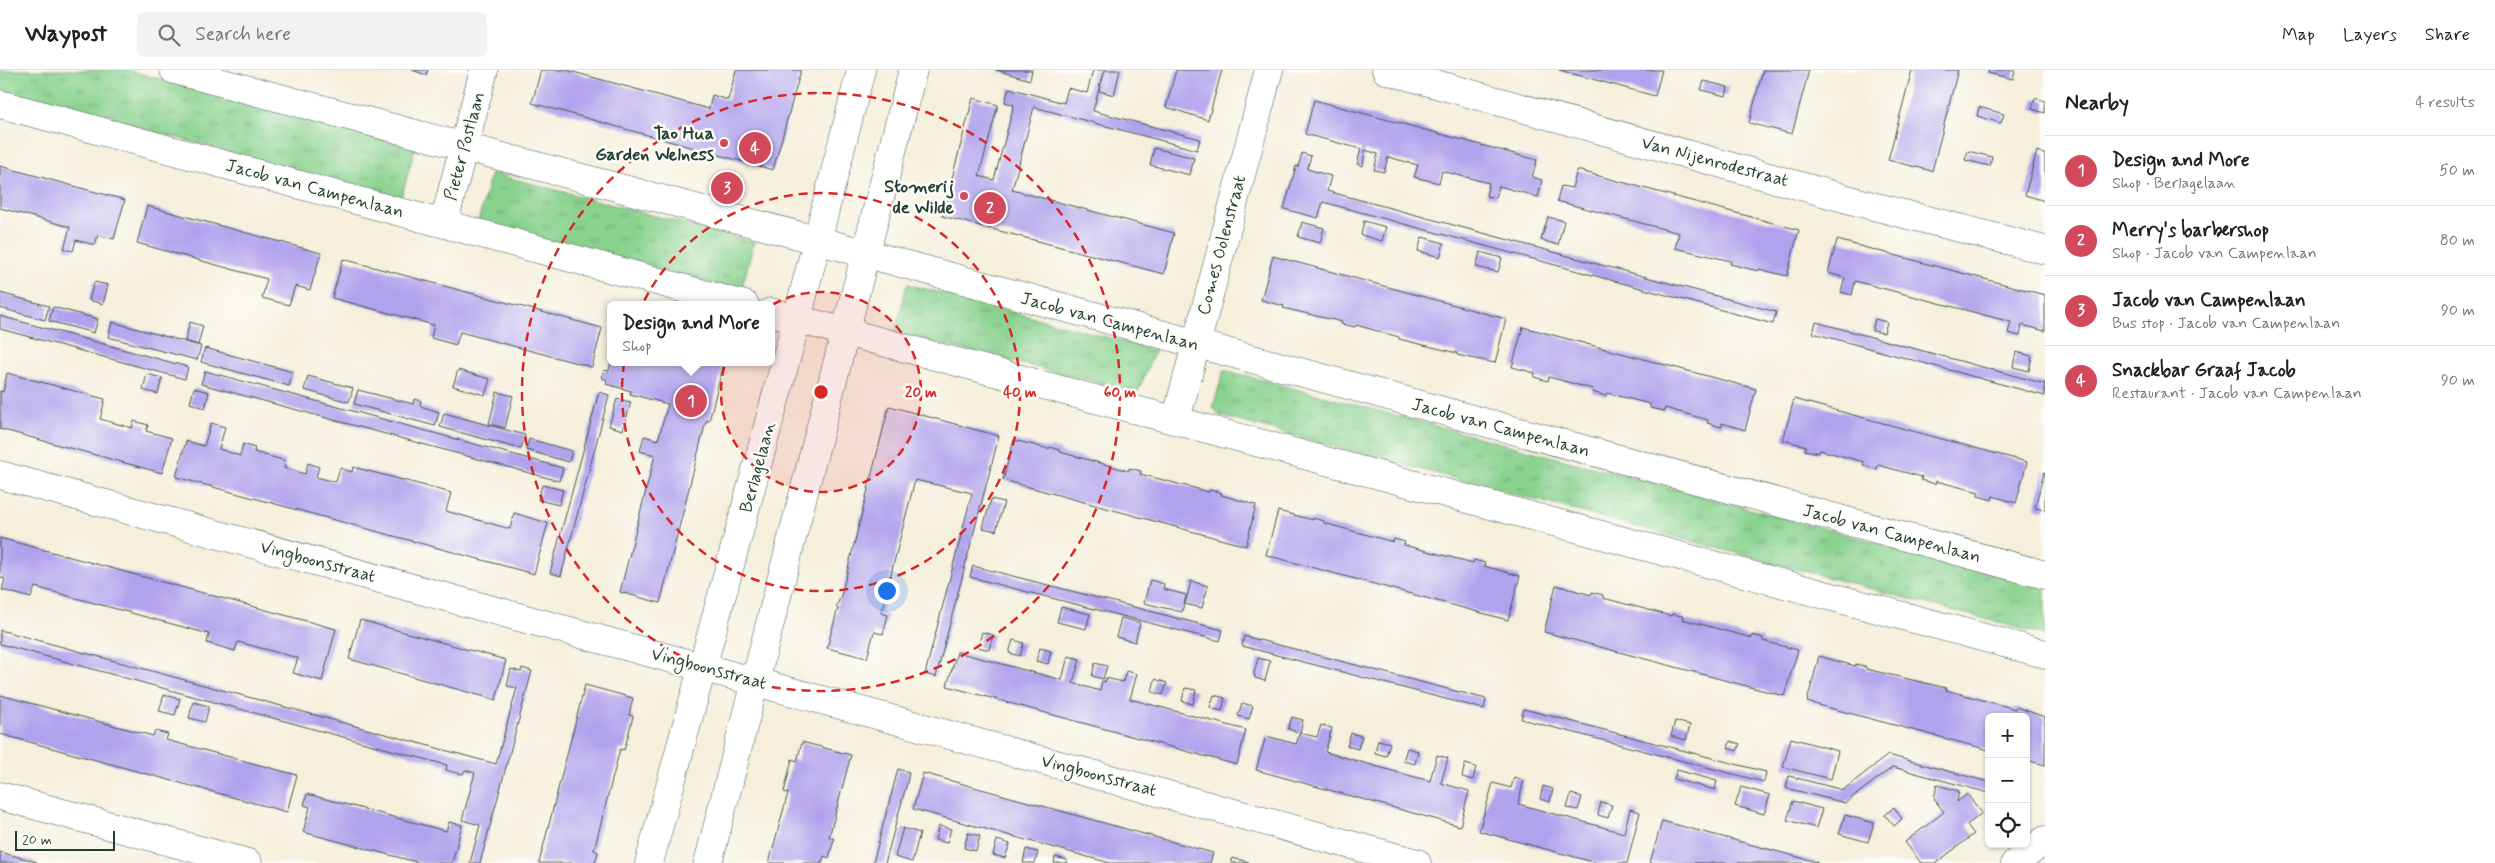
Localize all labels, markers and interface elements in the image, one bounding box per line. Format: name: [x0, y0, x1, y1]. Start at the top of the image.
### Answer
search box: [137, 12, 487, 57]
text: Waypost: [25, 19, 107, 50]
icon: search: [155, 21, 183, 49]
text: Search here: [195, 22, 291, 47]
text: Map: [2282, 23, 2315, 47]
text: Layers: [2343, 23, 2397, 47]
text: Share: [2425, 23, 2470, 47]
street label: Pieter Postlaan: [439, 89, 491, 203]
text: Nearby: [2065, 89, 2129, 117]
text: 4 results: [2415, 92, 2475, 113]
place label: Tao Hua Garden Welness: [595, 122, 714, 167]
pin: 4: [739, 129, 771, 167]
street label: Van Nijenrodestraat: [1639, 131, 1791, 193]
marker: Tao Hua Garden Welness: [718, 137, 730, 149]
text: Design and More: [2112, 148, 2250, 173]
street label: Jacob van Campenlaan: [223, 154, 406, 224]
text: 1: [2077, 160, 2085, 181]
text: 50 m: [2439, 160, 2475, 181]
pin: 3: [711, 169, 743, 207]
street label: Comes Oolenstraat: [1192, 172, 1252, 318]
text: Shop · Berlagelaan: [2112, 173, 2236, 194]
place label: Stomerij de Wilde: [884, 175, 955, 220]
pin: 2: [974, 189, 1006, 227]
marker: Stomerij de Wilde: [958, 190, 970, 202]
text: Merry's barbershop: [2112, 218, 2269, 243]
text: 2: [2077, 230, 2085, 251]
text: 80 m: [2440, 230, 2475, 251]
text: Shop · Jacob van Campenlaan: [2112, 243, 2317, 264]
street label: Jacob van Campenlaan: [1018, 287, 1201, 357]
text: Jacob van Campenlaan: [2112, 288, 2306, 313]
text: 3: [2077, 300, 2085, 321]
text: 90 m: [2441, 300, 2475, 321]
popup: [607, 301, 775, 366]
text: Design and More: [622, 311, 760, 336]
text: Bus stop · Jacob van Campenlaan: [2112, 313, 2340, 334]
text: Shop: [622, 336, 652, 357]
text: Snackbar Graaf Jacob: [2112, 358, 2296, 383]
text: 4: [2076, 370, 2086, 391]
text: 90 m: [2441, 370, 2475, 391]
pin: 1: [675, 382, 707, 420]
centre of rings: [812, 383, 830, 401]
text: 20 m: [905, 383, 937, 403]
text: 40 m: [1003, 383, 1037, 403]
text: 60 m: [1104, 383, 1136, 403]
text: Restaurant · Jacob van Campenlaan: [2112, 383, 2362, 404]
street label: Jacob van Campenlaan: [1409, 393, 1592, 463]
street label: Berlagelaan: [734, 419, 782, 515]
street label: Jacob van Campenlaan: [1800, 499, 1983, 569]
street label: Vingboonsstraat: [257, 535, 378, 590]
your location: [874, 578, 900, 604]
street label: Vingboonsstraat: [648, 642, 769, 697]
map controls: [1985, 713, 2030, 848]
button: +: [1985, 713, 2030, 758]
street label: Vingboonsstraat: [1038, 749, 1159, 804]
button: −: [1985, 758, 2030, 803]
button: locate: [1985, 803, 2030, 848]
scale bar: [15, 828, 115, 851]
text: 20 m: [22, 831, 52, 849]

